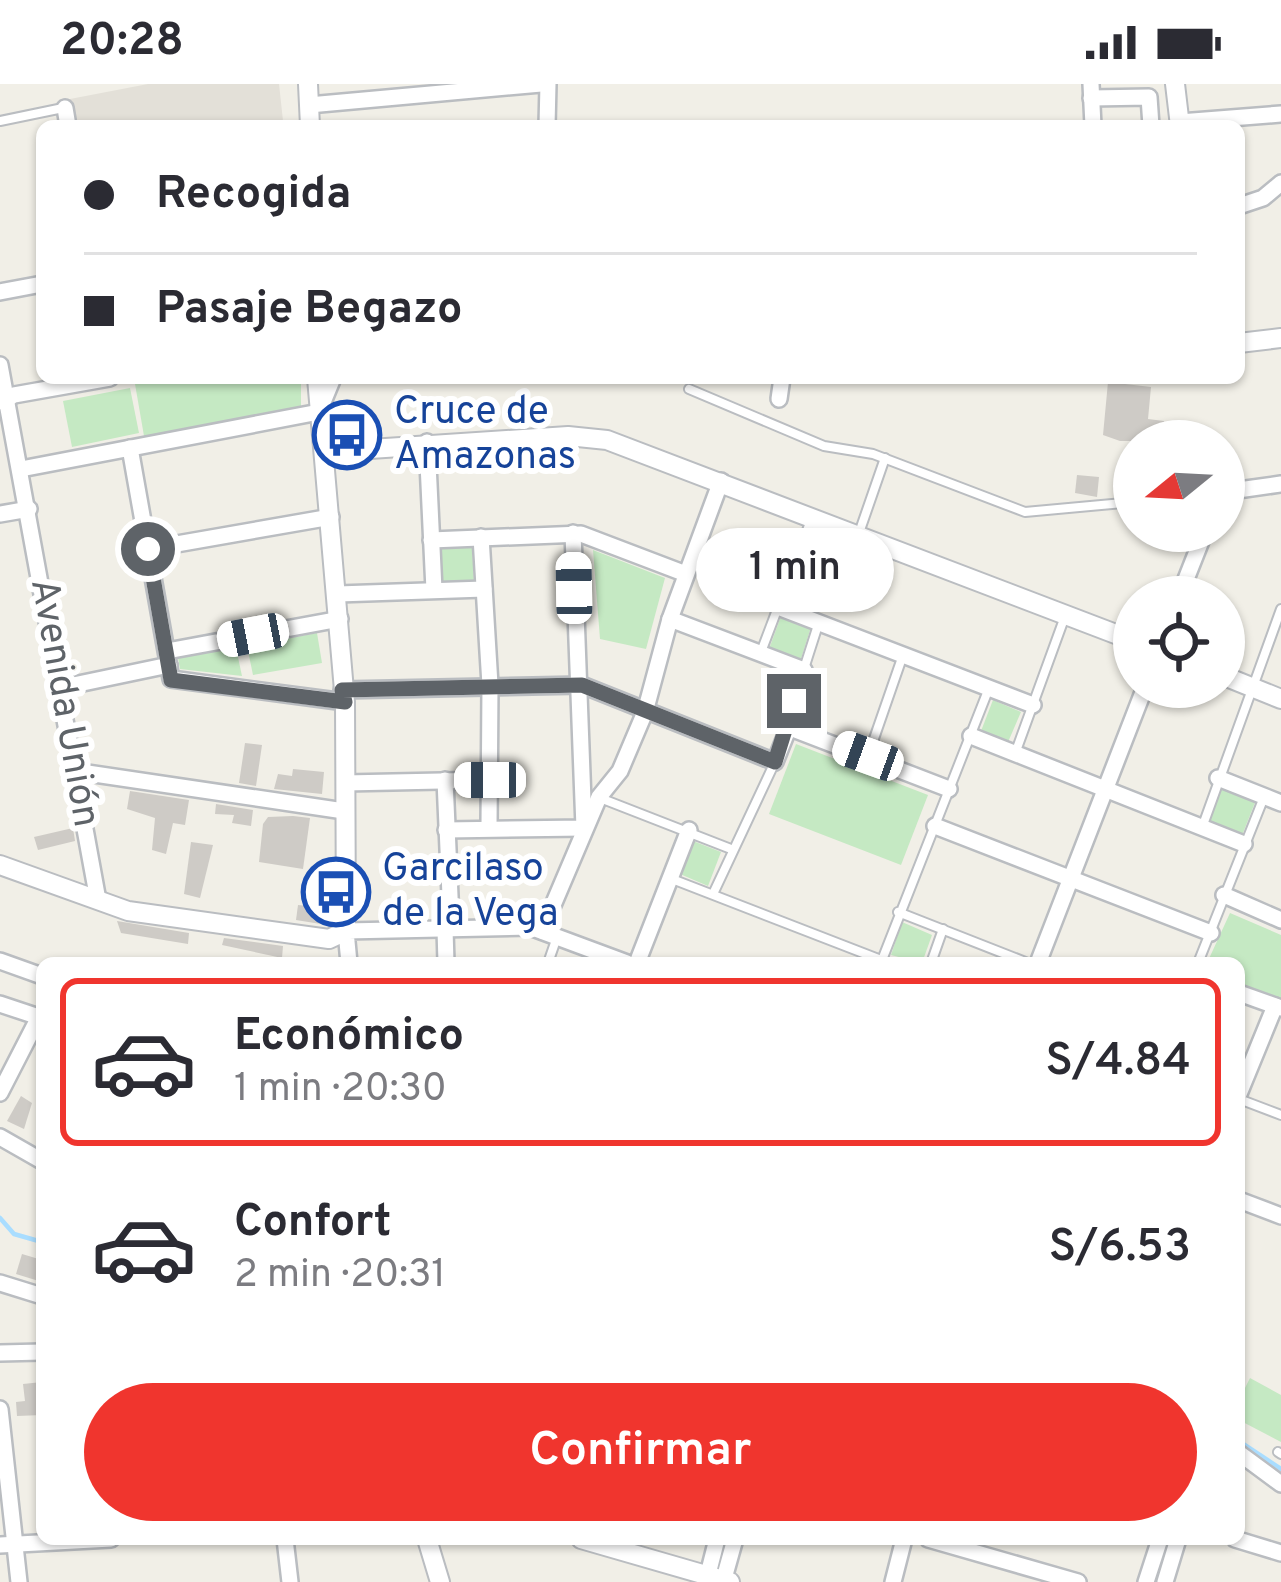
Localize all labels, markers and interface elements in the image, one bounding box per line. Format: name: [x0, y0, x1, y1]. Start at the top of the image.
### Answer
text: 20:28: [60, 14, 184, 71]
text: Recogida: [156, 167, 351, 224]
text: Pasaje Begazo: [156, 282, 462, 339]
place label: Cruce de Amazonas: [394, 389, 576, 483]
bus stop icon: Cruce de Amazonas: [312, 400, 382, 470]
north arrow: [1113, 420, 1245, 552]
map controls: [1113, 420, 1245, 708]
route start: [121, 522, 175, 576]
callout: 1 min: [695, 527, 893, 611]
text: 1 min: [749, 545, 841, 594]
car: [555, 552, 593, 624]
street label: Avenida Unión: [17, 575, 109, 831]
button: locate: [1113, 576, 1245, 708]
car: [214, 610, 292, 660]
route end: [767, 674, 821, 728]
car: [828, 727, 908, 785]
car: [454, 762, 526, 798]
place label: Garcilaso de la Vega: [382, 846, 559, 940]
bus stop icon: Garcilaso de la Vega: [301, 857, 371, 927]
icon: car: [90, 1008, 198, 1116]
text: Económico: [234, 1009, 464, 1066]
text: S/4.84: [1046, 1034, 1191, 1091]
text: 1 min · 20:30: [234, 1066, 447, 1115]
icon: car: [90, 1194, 198, 1302]
text: Confort: [234, 1195, 391, 1252]
text: S/6.53: [1049, 1220, 1191, 1277]
text: 2 min · 20:31: [234, 1252, 446, 1301]
button: Confirmar: [84, 1383, 1197, 1521]

